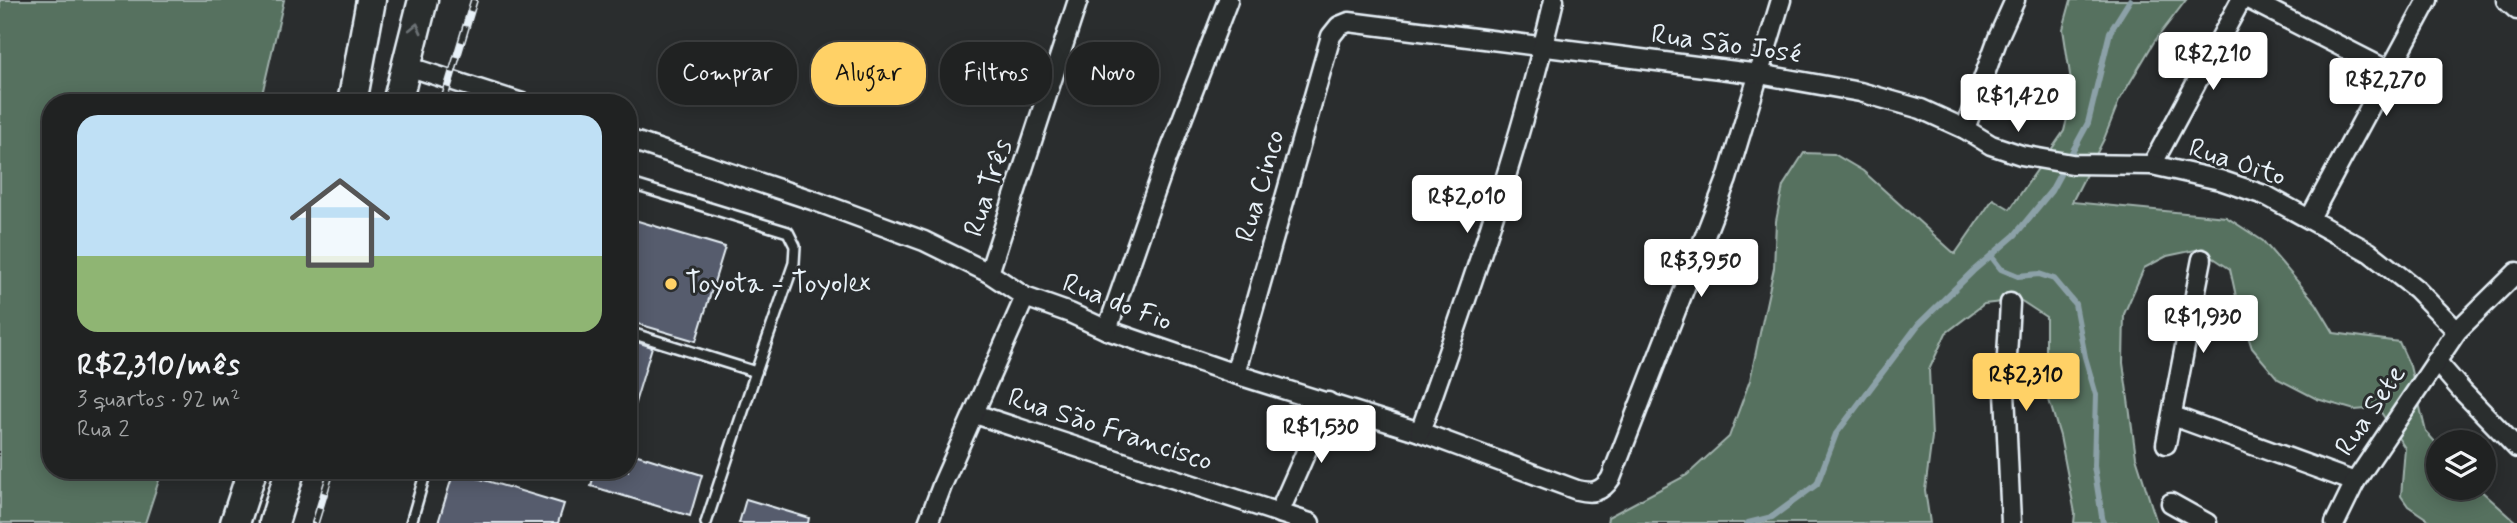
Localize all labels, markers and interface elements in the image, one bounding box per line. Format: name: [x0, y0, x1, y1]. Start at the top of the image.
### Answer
street label: Rua São José: [1649, 16, 1803, 74]
one-way arrow: [408, 22, 422, 34]
pin: R$2,210: [2148, 32, 2278, 92]
text: R$2,210: [2174, 40, 2252, 70]
chip: Comprar: [658, 42, 797, 105]
chip: Alugar: [811, 42, 926, 105]
chip: Filtros: [940, 42, 1052, 105]
chip: Novo: [1066, 42, 1159, 105]
pin: R$2,270: [2321, 58, 2451, 118]
text: R$2,270: [2345, 66, 2427, 96]
pin: R$1,420: [1953, 74, 2083, 134]
text: R$1,420: [1977, 82, 2059, 112]
street label: Rua Cinco: [1227, 125, 1295, 247]
street label: Rua Oito: [2184, 130, 2290, 196]
street label: Rua Três: [956, 134, 1022, 242]
icon: home: [277, 160, 403, 286]
pin: R$2,010: [1402, 176, 1532, 235]
text: R$2,010: [1428, 183, 1506, 213]
pin: R$3,950: [1636, 240, 1766, 299]
text: R$3,950: [1660, 247, 1742, 277]
street label: Rua do Fio: [1057, 265, 1177, 341]
place label: Toyota - Toyolex: [685, 266, 871, 303]
marker: Toyota - Toyolex: [663, 276, 679, 292]
pin: R$1,930: [2138, 296, 2268, 355]
text: R$1,930: [2164, 303, 2242, 333]
text: R$2,310/mês: [77, 346, 240, 385]
pin: R$2,310: [1961, 354, 2091, 413]
street label: Rua Sete: [2327, 358, 2415, 464]
text: R$2,310: [1989, 361, 2063, 391]
street label: Rua São Francisco: [1003, 379, 1217, 481]
text: 3 quartos · 92 m²: [77, 385, 240, 415]
pin: R$1,530: [1256, 406, 1386, 465]
text: R$1,530: [1283, 413, 1359, 443]
text: Rua 2: [77, 415, 130, 445]
map controls: [2426, 430, 2496, 500]
button: layers: [2426, 430, 2496, 500]

